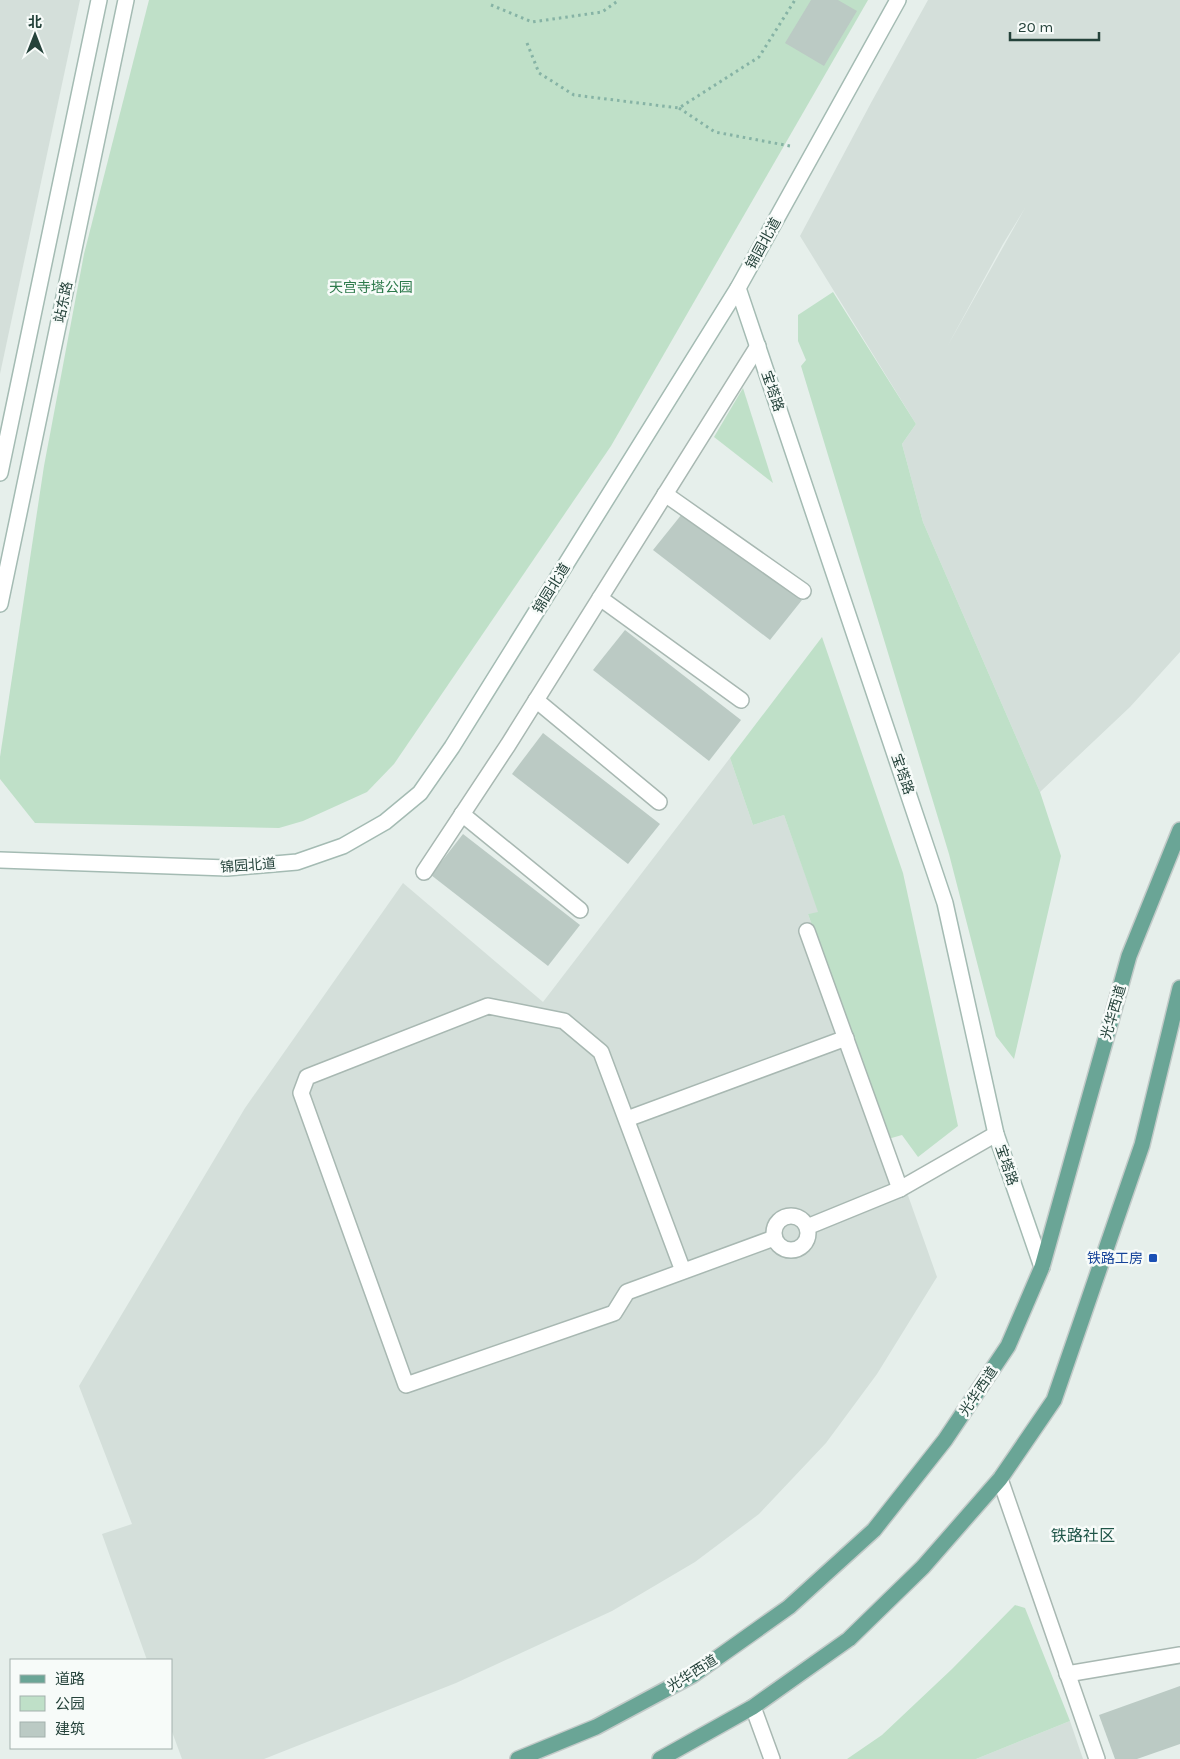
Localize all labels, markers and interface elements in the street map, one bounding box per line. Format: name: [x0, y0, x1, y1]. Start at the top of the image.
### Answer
north arrow: [10, 10, 60, 60]
scale bar: [1010, 10, 1099, 42]
text: 北: [28, 14, 42, 31]
text: 20 m: [1018, 18, 1053, 36]
street label: 锦园北道: [742, 215, 784, 272]
park label: 天宫寺塔公园: [329, 279, 413, 296]
street label: 站东路: [51, 280, 76, 324]
street label: 宝塔路: [758, 369, 787, 414]
street label: 锦园北道: [529, 560, 573, 617]
street label: 宝塔路: [888, 752, 917, 797]
street label: 锦园北道: [220, 855, 277, 876]
street label: 光华西道: [1098, 983, 1129, 1041]
street label: 宝塔路: [992, 1143, 1021, 1188]
place label: 铁路工房: [1087, 1250, 1143, 1267]
marker: 铁路工房: [1147, 1252, 1159, 1264]
street label: 光华西道: [956, 1363, 1001, 1419]
district label: 铁路社区: [1051, 1526, 1115, 1545]
street label: 光华西道: [664, 1651, 721, 1695]
legend: [10, 1659, 172, 1749]
text: 道路: [55, 1670, 85, 1688]
text: 公园: [55, 1695, 85, 1713]
text: 建筑: [55, 1720, 85, 1738]

